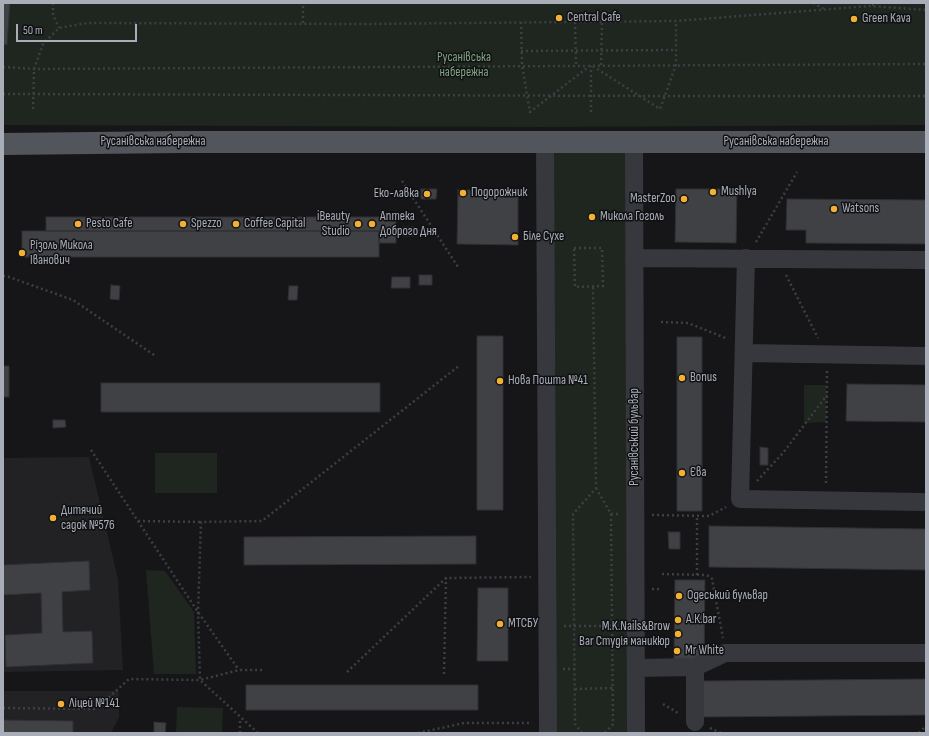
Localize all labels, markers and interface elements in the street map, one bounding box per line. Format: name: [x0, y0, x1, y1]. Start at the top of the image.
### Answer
place label: Central Cafe: [567, 10, 621, 26]
place label: Green Kava: [862, 11, 911, 27]
marker: Central Cafe: [554, 13, 564, 23]
marker: Green Kava: [849, 14, 859, 24]
scale bar: [18, 16, 139, 42]
text: 50 m: [23, 23, 43, 38]
park label: Русанівська набережна: [437, 50, 491, 81]
street label: Русанівська набережна: [100, 134, 206, 150]
street label: Русанівська набережна: [723, 134, 829, 150]
place label: Mushlya: [721, 184, 757, 200]
place label: Подорожник: [471, 185, 527, 201]
place label: Еко-лавка: [374, 186, 419, 202]
marker: Mushlya: [708, 187, 718, 197]
marker: Подорожник: [458, 188, 468, 198]
marker: Еко-лавка: [422, 189, 432, 199]
place label: MasterZoo: [630, 191, 676, 207]
marker: MasterZoo: [679, 194, 689, 204]
place label: Watsons: [842, 201, 879, 217]
marker: Watsons: [829, 204, 839, 214]
place label: iBeauty Studio: [317, 209, 350, 240]
place label: Аптека Доброго Дня: [380, 209, 437, 240]
place label: Микола Гоголь: [600, 209, 664, 225]
marker: Микола Гоголь: [587, 212, 597, 222]
place label: Pesto Cafe: [86, 216, 132, 232]
place label: Spezzo: [191, 216, 222, 232]
place label: Coffee Capital: [244, 216, 305, 232]
marker: Pesto Cafe: [73, 219, 83, 229]
marker: Spezzo: [178, 219, 188, 229]
marker: Coffee Capital: [231, 219, 241, 229]
marker: iBeauty Studio: [353, 219, 363, 229]
marker: Аптека Доброго Дня: [367, 219, 377, 229]
place label: Біле Сухе: [523, 229, 564, 245]
marker: Біле Сухе: [510, 232, 520, 242]
place label: Різоль Микола Іванович: [30, 238, 93, 269]
marker: Різоль Микола Іванович: [17, 248, 27, 258]
place label: Bonus: [690, 370, 717, 386]
place label: Нова Пошта №41: [508, 373, 588, 389]
marker: Bonus: [677, 373, 687, 383]
marker: Нова Пошта №41: [495, 376, 505, 386]
street label: Русанівський бульвар: [627, 388, 643, 486]
place label: Єва: [690, 465, 706, 481]
marker: Єва: [677, 468, 687, 478]
place label: Дитячий садок №576: [61, 503, 115, 534]
marker: Дитячий садок №576: [48, 513, 58, 523]
place label: Одеський бульвар: [687, 588, 768, 604]
marker: Одеський бульвар: [674, 591, 684, 601]
place label: А.К.bar: [686, 612, 717, 628]
marker: А.К.bar: [673, 615, 683, 625]
place label: МТСБУ: [508, 616, 538, 632]
marker: МТСБУ: [495, 619, 505, 629]
place label: M.K.Nails&Brow Bar Студія маникюр: [579, 619, 670, 650]
marker: M.K.Nails&Brow Bar Студія маникюр: [673, 629, 683, 639]
place label: Mr White: [685, 643, 724, 659]
marker: Mr White: [672, 646, 682, 656]
place label: Ліцей №141: [69, 696, 119, 712]
marker: Ліцей №141: [56, 699, 66, 709]

